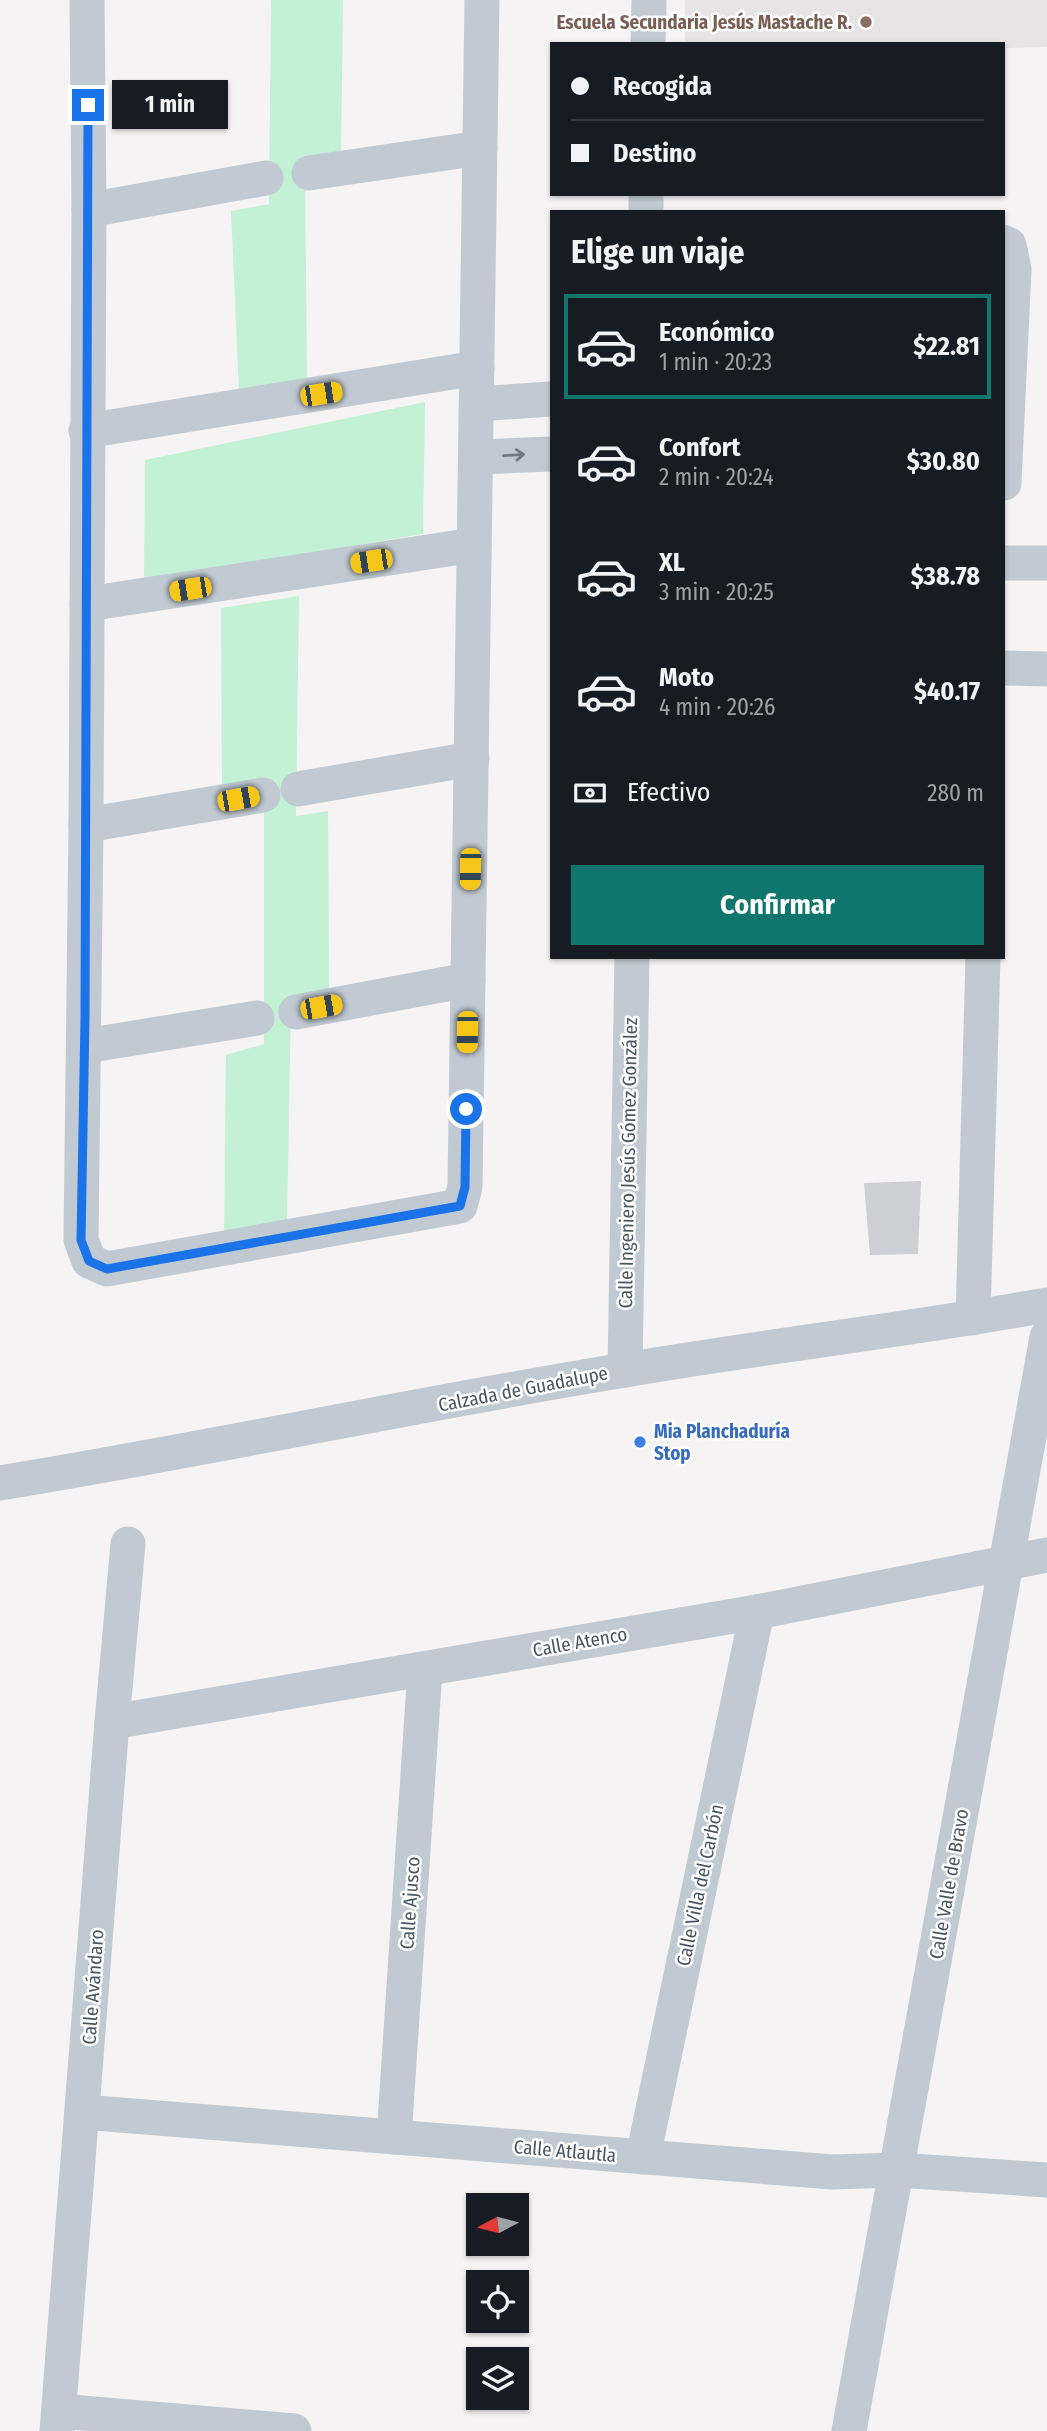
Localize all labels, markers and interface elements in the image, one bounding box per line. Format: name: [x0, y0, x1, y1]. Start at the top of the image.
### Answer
place label: Escuela Secundaria Jesús Mastache R.: [556, 11, 852, 34]
marker: Escuela Secundaria Jesús Mastache R.: [858, 14, 874, 30]
text: Recogida: [613, 71, 712, 102]
callout: 1 min: [112, 80, 228, 130]
route end: [72, 89, 104, 121]
text: 1 min: [145, 90, 195, 118]
text: Destino: [613, 138, 696, 169]
text: Elige un viaje: [571, 233, 744, 271]
icon: car: [575, 315, 638, 378]
text: Económico: [659, 317, 774, 348]
text: $22.81: [913, 331, 980, 362]
text: 1 min · 20:23: [659, 348, 772, 376]
car: [299, 380, 344, 408]
icon: car: [575, 430, 638, 493]
text: Confort: [659, 432, 740, 463]
text: $30.80: [907, 446, 980, 477]
one-way arrow: [502, 449, 525, 462]
text: 2 min · 20:24: [659, 463, 774, 491]
icon: car: [575, 545, 638, 608]
car: [349, 547, 394, 575]
text: XL: [659, 547, 685, 578]
text: $38.78: [911, 561, 980, 592]
car: [168, 575, 213, 603]
text: 3 min · 20:25: [659, 578, 774, 606]
icon: car: [575, 660, 638, 723]
text: Moto: [659, 662, 714, 693]
text: $40.17: [914, 676, 980, 707]
text: 4 min · 20:26: [659, 693, 775, 721]
icon: cash: [571, 774, 609, 812]
text: Efectivo: [627, 777, 711, 808]
text: 280 m: [927, 779, 984, 807]
car: [216, 785, 261, 813]
car: [460, 848, 481, 890]
button: Confirmar: [571, 865, 984, 945]
car: [299, 993, 344, 1021]
car: [457, 1011, 478, 1053]
street label: Calle Ingeniero Jesús Gómez González: [614, 1017, 642, 1309]
route start: [450, 1093, 482, 1125]
street label: Calzada de Guadalupe: [436, 1361, 610, 1417]
place label: Mia Planchaduría Stop: [654, 1420, 790, 1465]
marker: Mia Planchaduría Stop: [632, 1434, 648, 1450]
street label: Calle Atenco: [531, 1622, 629, 1662]
street label: Calle Villa del Carbón: [672, 1802, 728, 1968]
street label: Calle Valle de Bravo: [924, 1807, 974, 1961]
street label: Calle Ajusco: [395, 1856, 425, 1950]
street label: Calle Avándaro: [78, 1929, 108, 2045]
street label: Calle Atlautla: [513, 2135, 617, 2167]
north arrow: [466, 2193, 528, 2256]
map controls: [466, 2193, 529, 2410]
button: locate: [466, 2270, 529, 2333]
button: layers: [466, 2347, 529, 2410]

